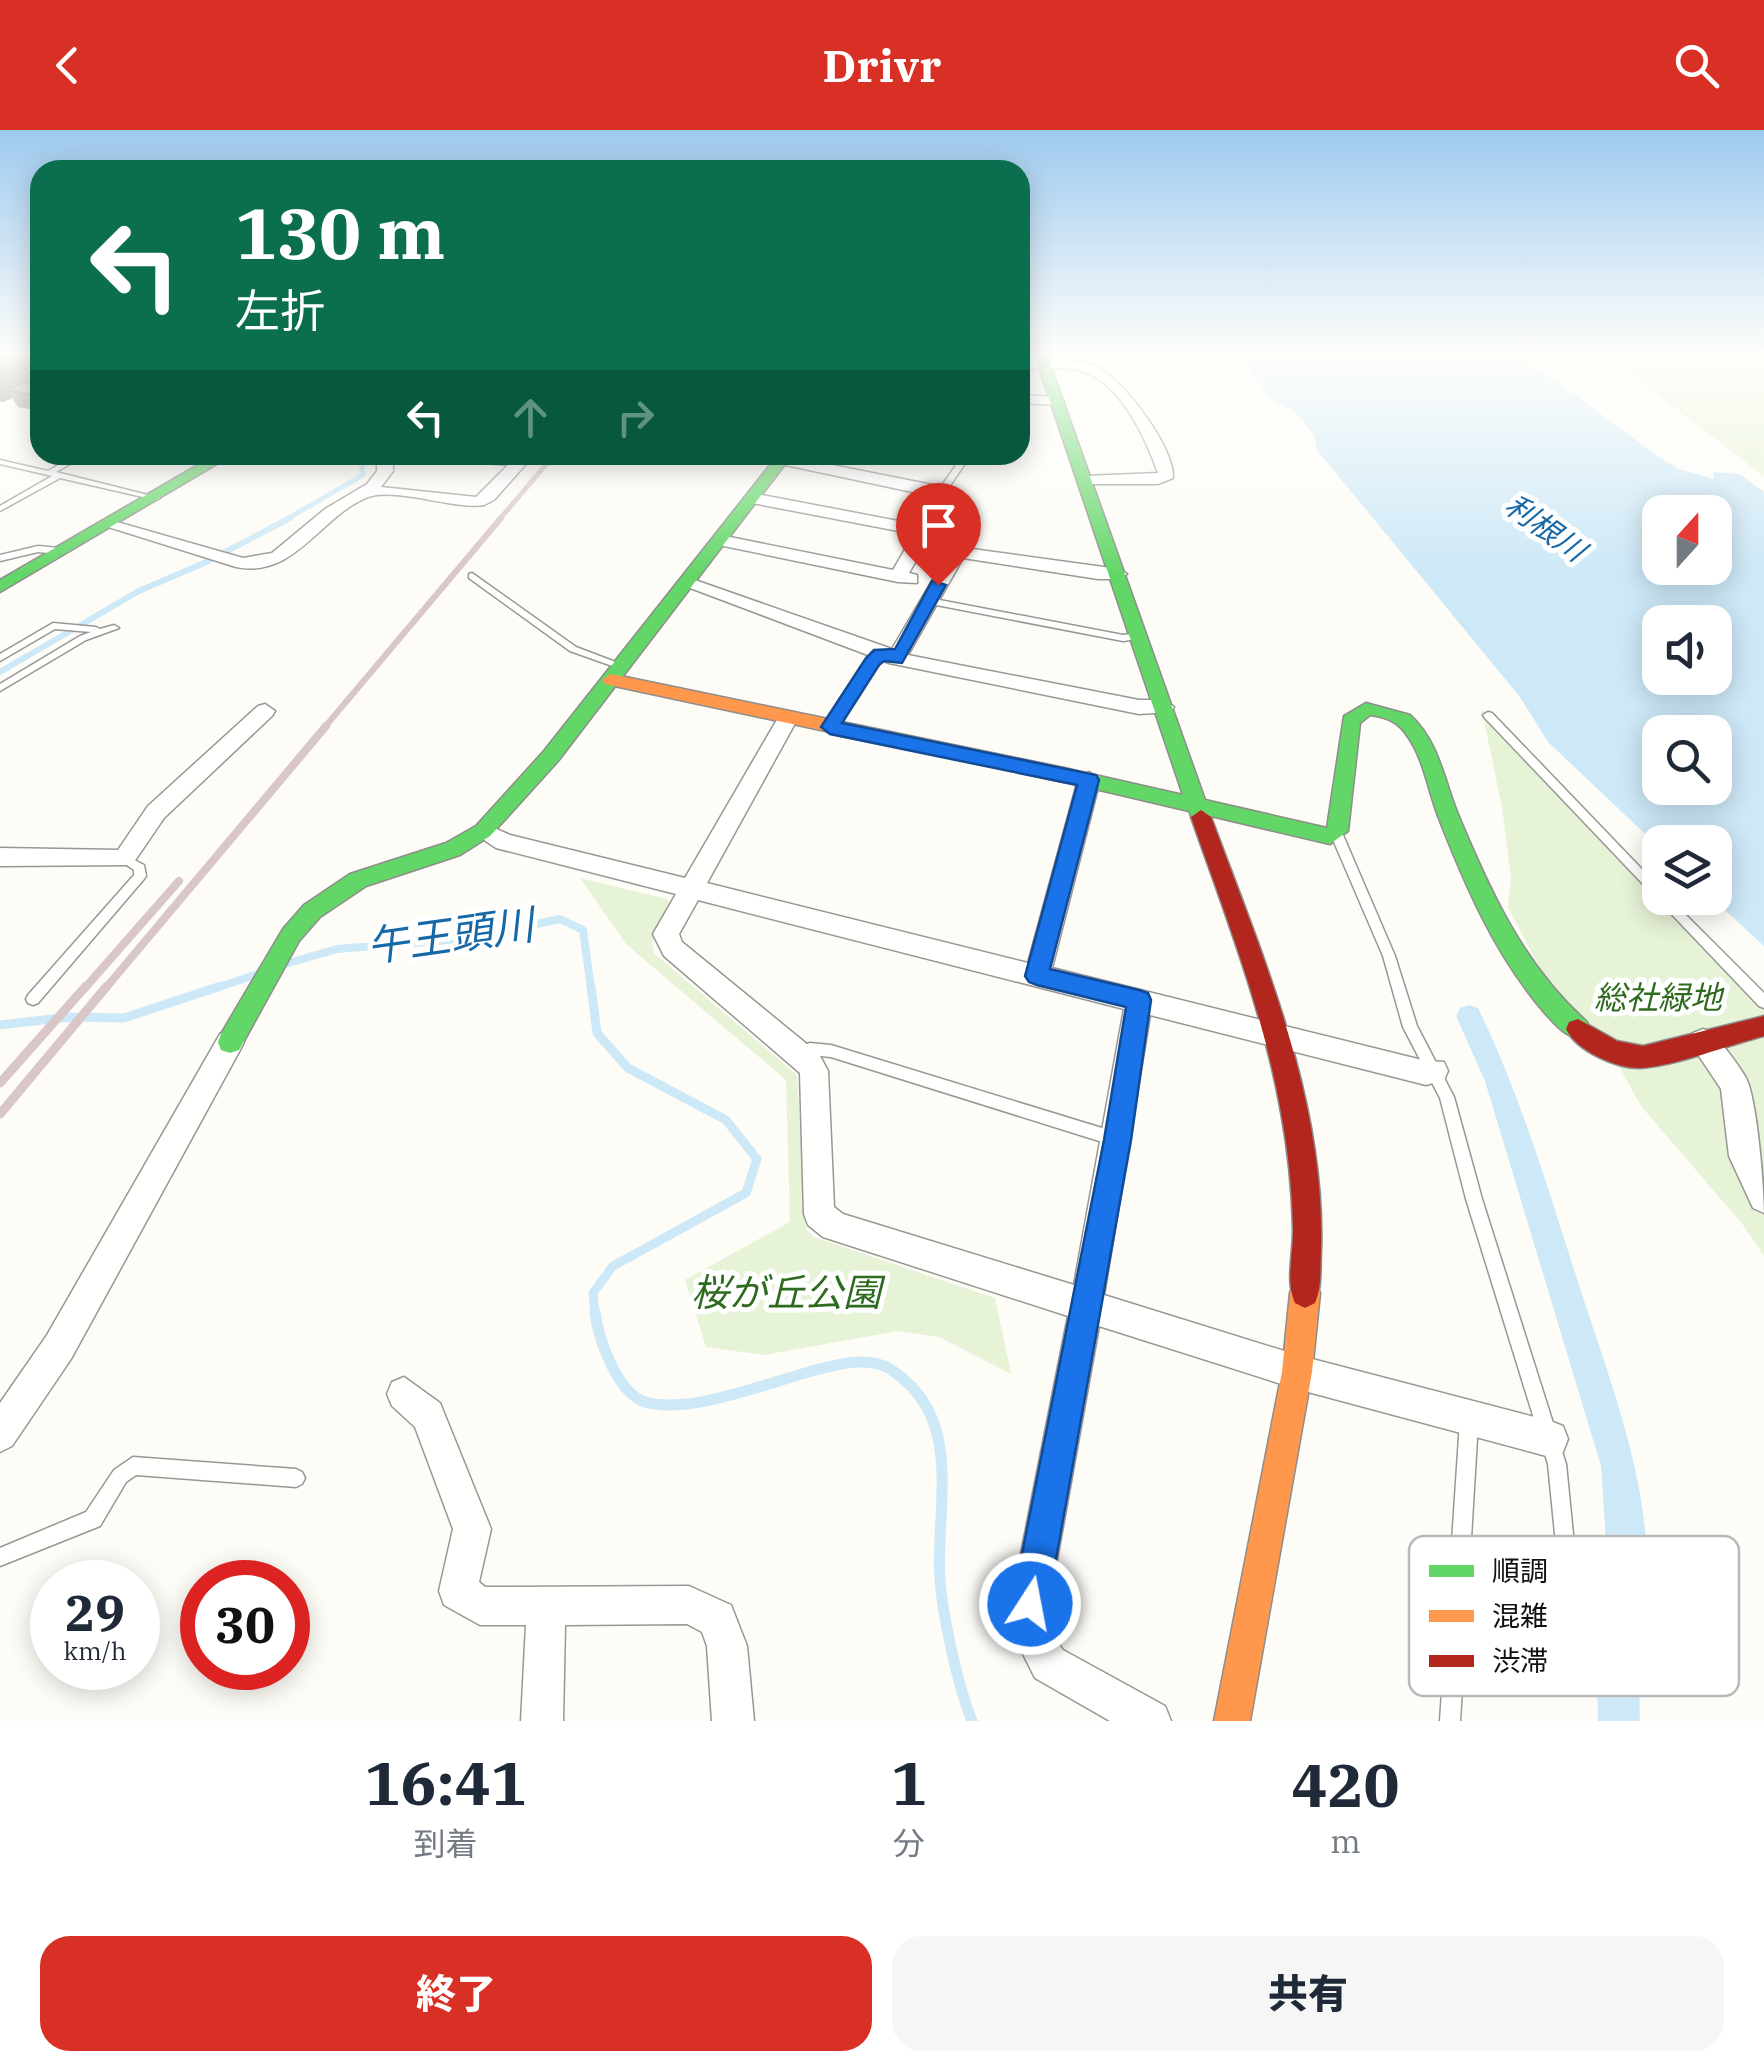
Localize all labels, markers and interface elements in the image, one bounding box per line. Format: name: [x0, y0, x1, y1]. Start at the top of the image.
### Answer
text: Drivr: [823, 36, 941, 94]
icon: back: [40, 38, 95, 93]
icon: search: [1669, 38, 1724, 93]
text: 130 m: [235, 187, 445, 278]
icon: left: [70, 200, 200, 330]
text: 左折: [235, 281, 325, 339]
icon: left: [398, 390, 453, 445]
icon: ahead: [503, 390, 558, 445]
icon: right: [608, 390, 663, 445]
pin: [896, 483, 981, 586]
water label: 利根川: [1498, 485, 1596, 571]
north arrow: [1642, 495, 1732, 585]
map controls: [1642, 495, 1732, 915]
icon: arrive: [911, 498, 966, 553]
button: sound: [1642, 605, 1732, 695]
button: search: [1642, 715, 1732, 805]
button: layers: [1642, 825, 1732, 915]
water label: 午王頭川: [363, 896, 541, 974]
park label: 総社緑地: [1594, 976, 1725, 1018]
park label: 桜が丘公園: [691, 1267, 886, 1316]
legend: [1409, 1536, 1739, 1696]
position arrow: [978, 1552, 1082, 1656]
text: 順調: [1492, 1552, 1548, 1589]
speed limit sign: 30: [180, 1560, 310, 1690]
text: 29: [65, 1580, 125, 1645]
text: 混雑: [1492, 1597, 1548, 1634]
text: km/h: [63, 1634, 127, 1667]
text: 渋滞: [1492, 1642, 1548, 1679]
text: 16:41: [364, 1743, 527, 1822]
text: 1: [891, 1743, 927, 1822]
text: 420: [1292, 1745, 1400, 1824]
text: m: [1330, 1820, 1361, 1862]
text: 到着: [414, 1822, 478, 1864]
text: 分: [893, 1822, 925, 1864]
button: 終了: [40, 1936, 872, 2051]
button: 共有: [892, 1936, 1724, 2051]

